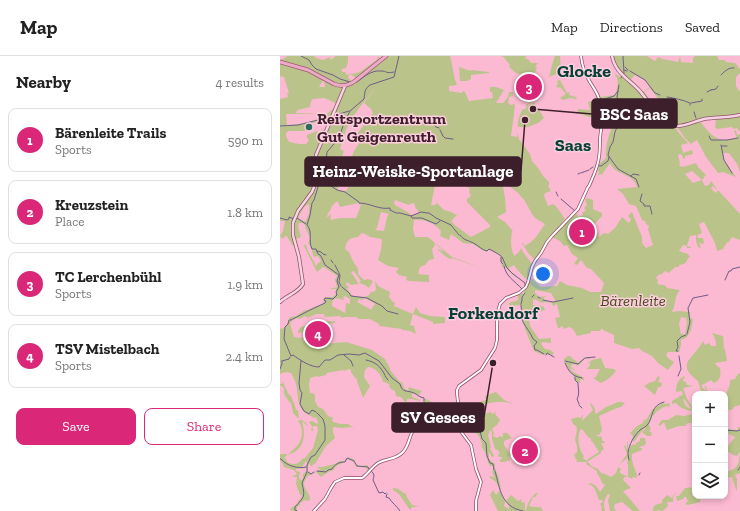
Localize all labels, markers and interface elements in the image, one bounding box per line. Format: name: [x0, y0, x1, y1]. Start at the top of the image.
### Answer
text: Map: [20, 16, 57, 39]
text: Map: [551, 19, 578, 36]
text: Directions: [600, 19, 663, 36]
text: Saved: [685, 19, 720, 36]
district label: Glocke: [557, 60, 611, 82]
text: Nearby: [16, 72, 71, 92]
pin: 3: [516, 72, 542, 102]
text: 4 results: [216, 75, 264, 90]
callout: BSC Saas: [592, 99, 677, 128]
text: BSC Saas: [600, 104, 669, 124]
place label: Reitsportzentrum Gut Geigenreuth: [317, 109, 446, 146]
marker: Reitsportzentrum Gut Geigenreuth: [304, 122, 314, 132]
text: Bärenleite Trails: [55, 124, 166, 142]
text: 1: [27, 133, 33, 148]
text: 590 m: [228, 133, 263, 148]
district label: Saas: [555, 134, 591, 156]
text: Sports: [55, 142, 92, 157]
callout: Heinz-Weiske-Sportanlage: [305, 157, 521, 186]
text: Heinz-Weiske-Sportanlage: [313, 161, 513, 181]
text: Kreuzstein: [55, 196, 128, 214]
text: 2: [27, 205, 33, 220]
text: 1.8 km: [227, 205, 263, 220]
text: Place: [55, 214, 84, 229]
pin: 1: [569, 217, 595, 247]
your location: [533, 264, 553, 284]
text: TC Lerchenbühl: [55, 268, 161, 286]
text: 3: [27, 277, 33, 292]
text: 1.9 km: [227, 277, 263, 292]
text: Sports: [55, 286, 92, 301]
park label: Bärenleite: [600, 291, 666, 310]
district label: Forkendorf: [448, 302, 540, 324]
pin: 4: [305, 319, 331, 349]
text: TSV Mistelbach: [55, 340, 159, 358]
text: 4: [26, 349, 34, 364]
text: 2.4 km: [226, 349, 263, 364]
text: Sports: [55, 358, 92, 373]
map controls: [692, 391, 728, 499]
button: +: [692, 391, 728, 427]
callout: SV Gesees: [392, 403, 484, 432]
text: SV Gesees: [400, 407, 476, 427]
button: Save: [16, 408, 136, 445]
button: Share: [144, 408, 264, 445]
button: −: [692, 427, 728, 463]
pin: 2: [512, 436, 538, 466]
button: layers: [692, 463, 728, 499]

